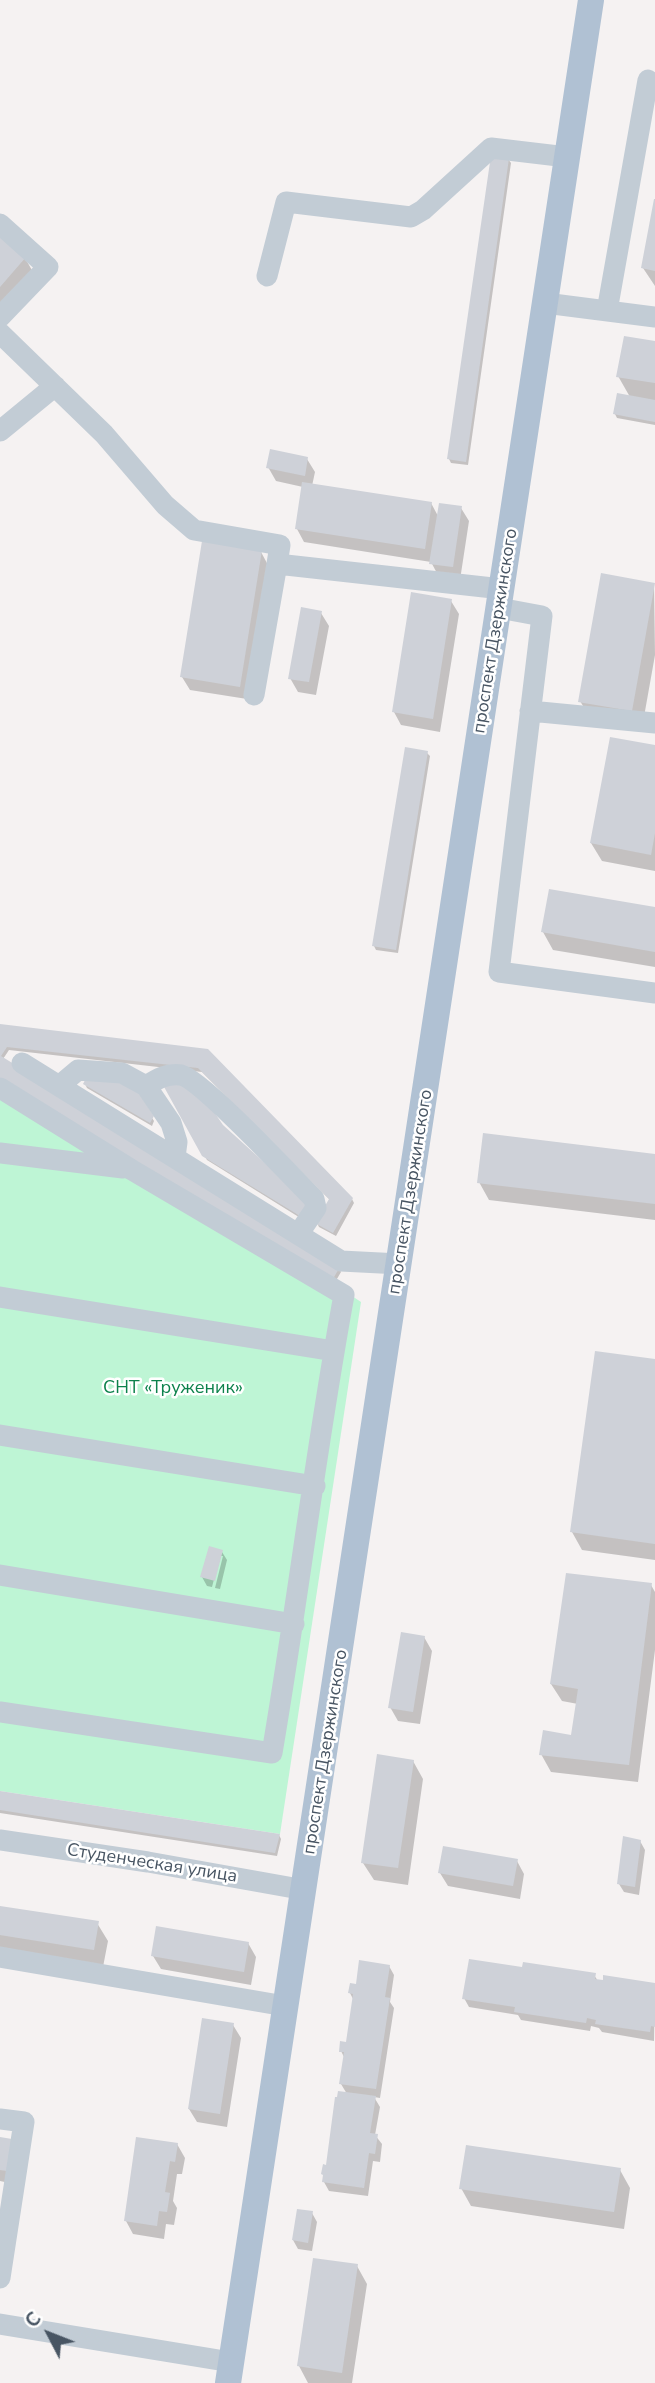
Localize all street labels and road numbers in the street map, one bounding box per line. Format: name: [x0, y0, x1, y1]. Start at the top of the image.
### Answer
street label: проспект Дзержинского: [469, 527, 523, 735]
street label: проспект Дзержинского: [384, 1088, 438, 1296]
street label: проспект Дзержинского: [299, 1648, 353, 1856]
street label: Студенческая улица: [65, 1840, 239, 1888]

